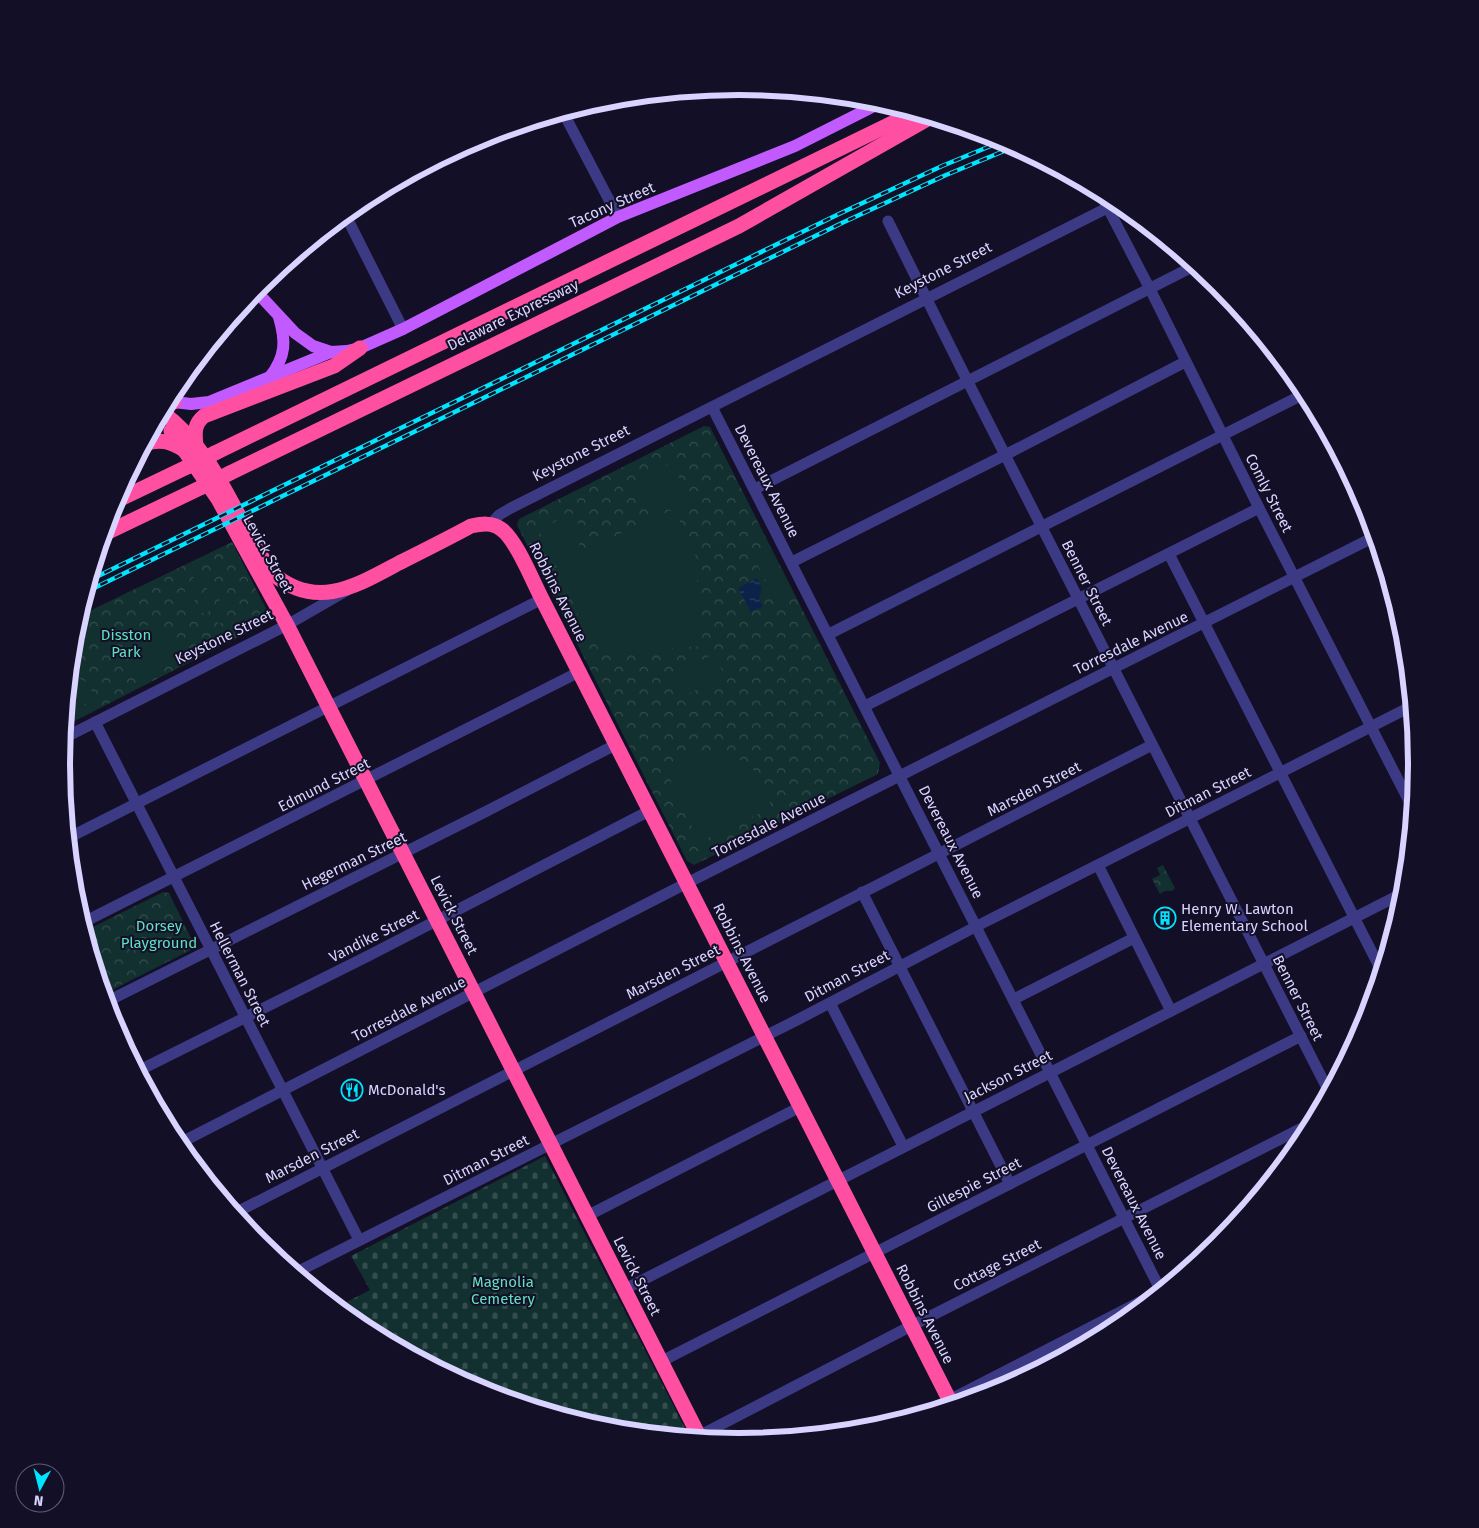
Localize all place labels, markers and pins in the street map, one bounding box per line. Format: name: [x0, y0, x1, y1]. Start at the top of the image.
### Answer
place label: Henry W. Lawton Elementary School: [1181, 900, 1309, 935]
building icon: Henry W. Lawton Elementary School: [1153, 906, 1177, 930]
restaurant icon: McDonald's: [340, 1078, 364, 1102]
place label: McDonald's: [368, 1081, 446, 1099]

